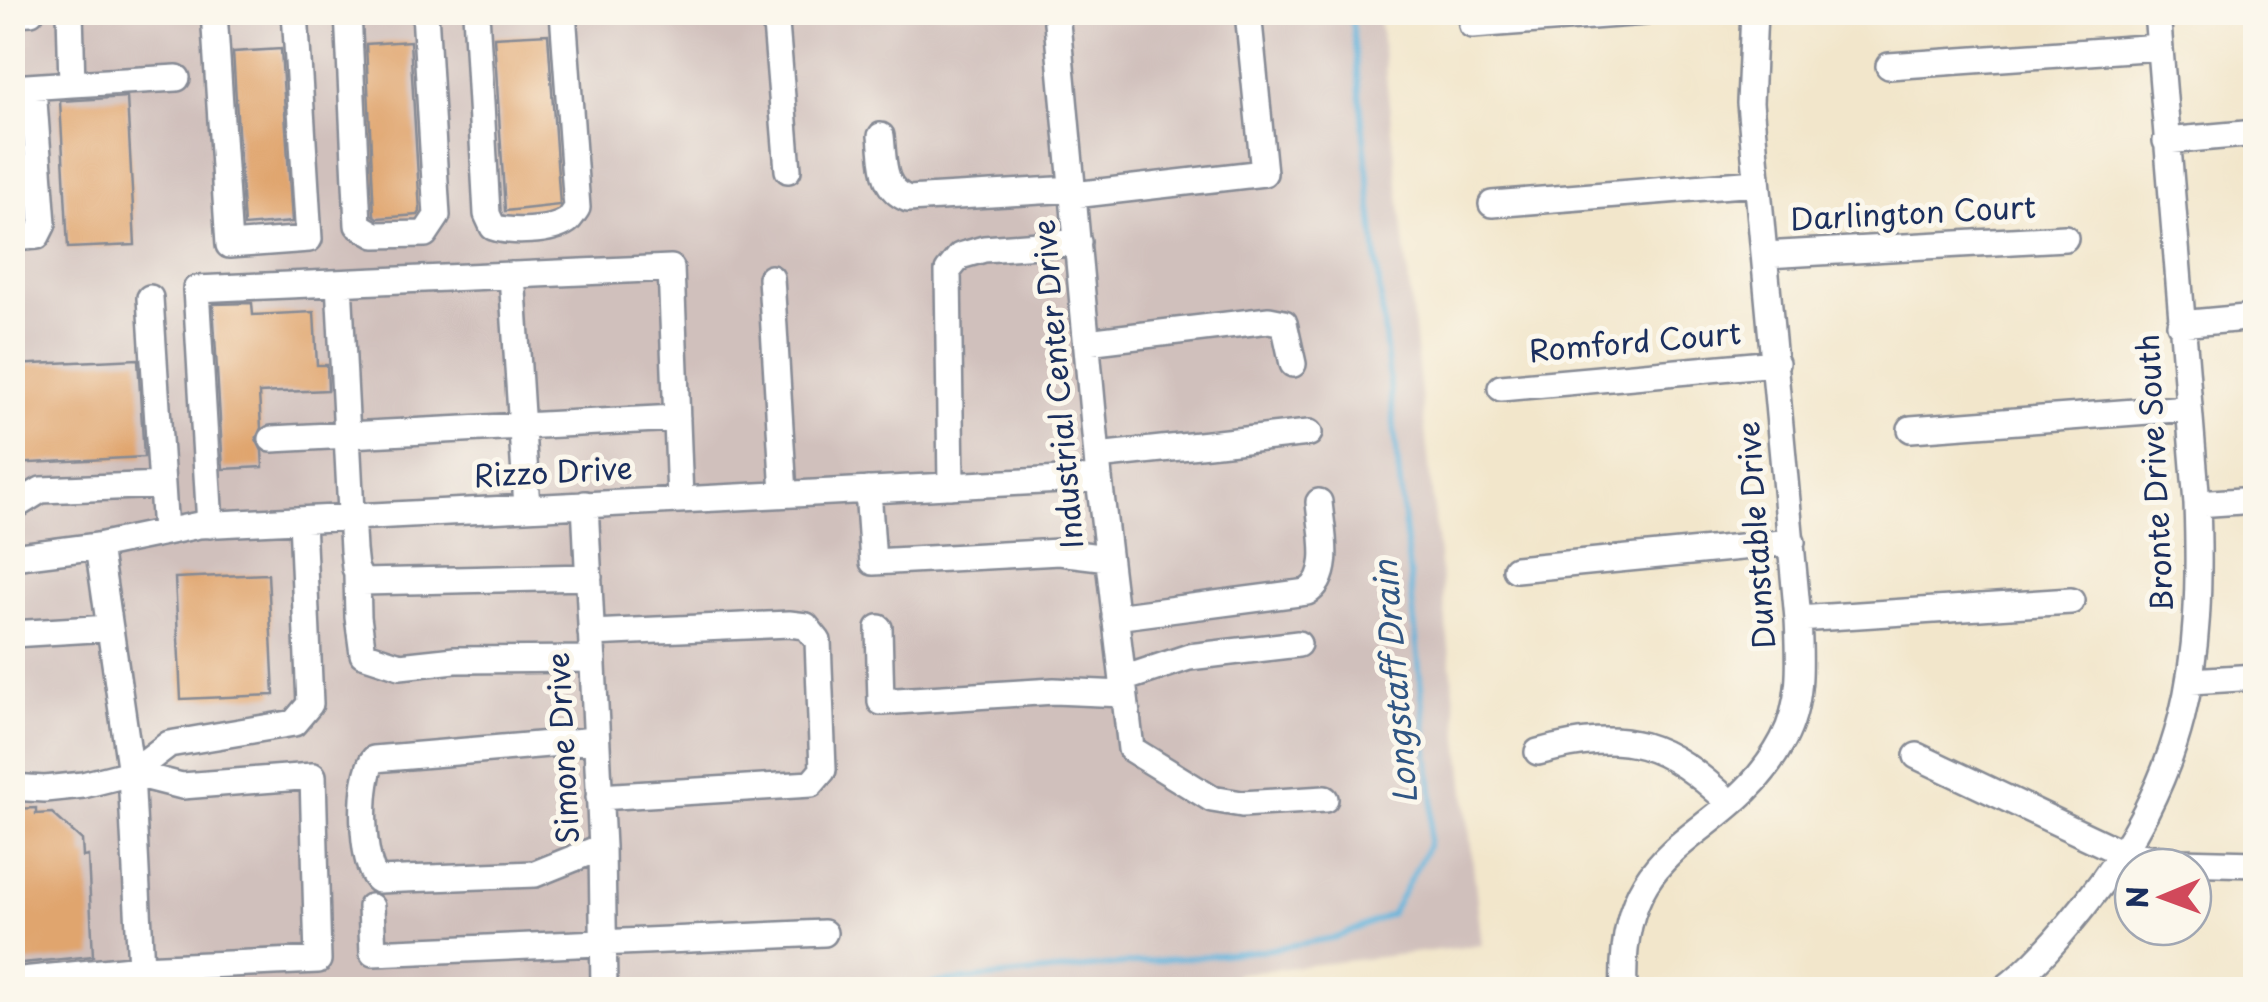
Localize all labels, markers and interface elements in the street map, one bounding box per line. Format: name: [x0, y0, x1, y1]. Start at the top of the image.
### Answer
street label: Darlington Court: [1789, 183, 2037, 240]
street label: Industrial Center Drive: [1020, 218, 1093, 551]
street label: Romford Court: [1527, 309, 1743, 372]
street label: Bronte Drive South: [2124, 333, 2183, 613]
street label: Dunstable Drive: [1724, 420, 1785, 650]
street label: Rizzo Drive: [472, 444, 633, 497]
water label: Longstaff Drain: [1359, 557, 1429, 806]
street label: Simone Drive: [534, 651, 589, 845]
north arrow: [2113, 847, 2213, 947]
text: N: [2115, 886, 2158, 909]

